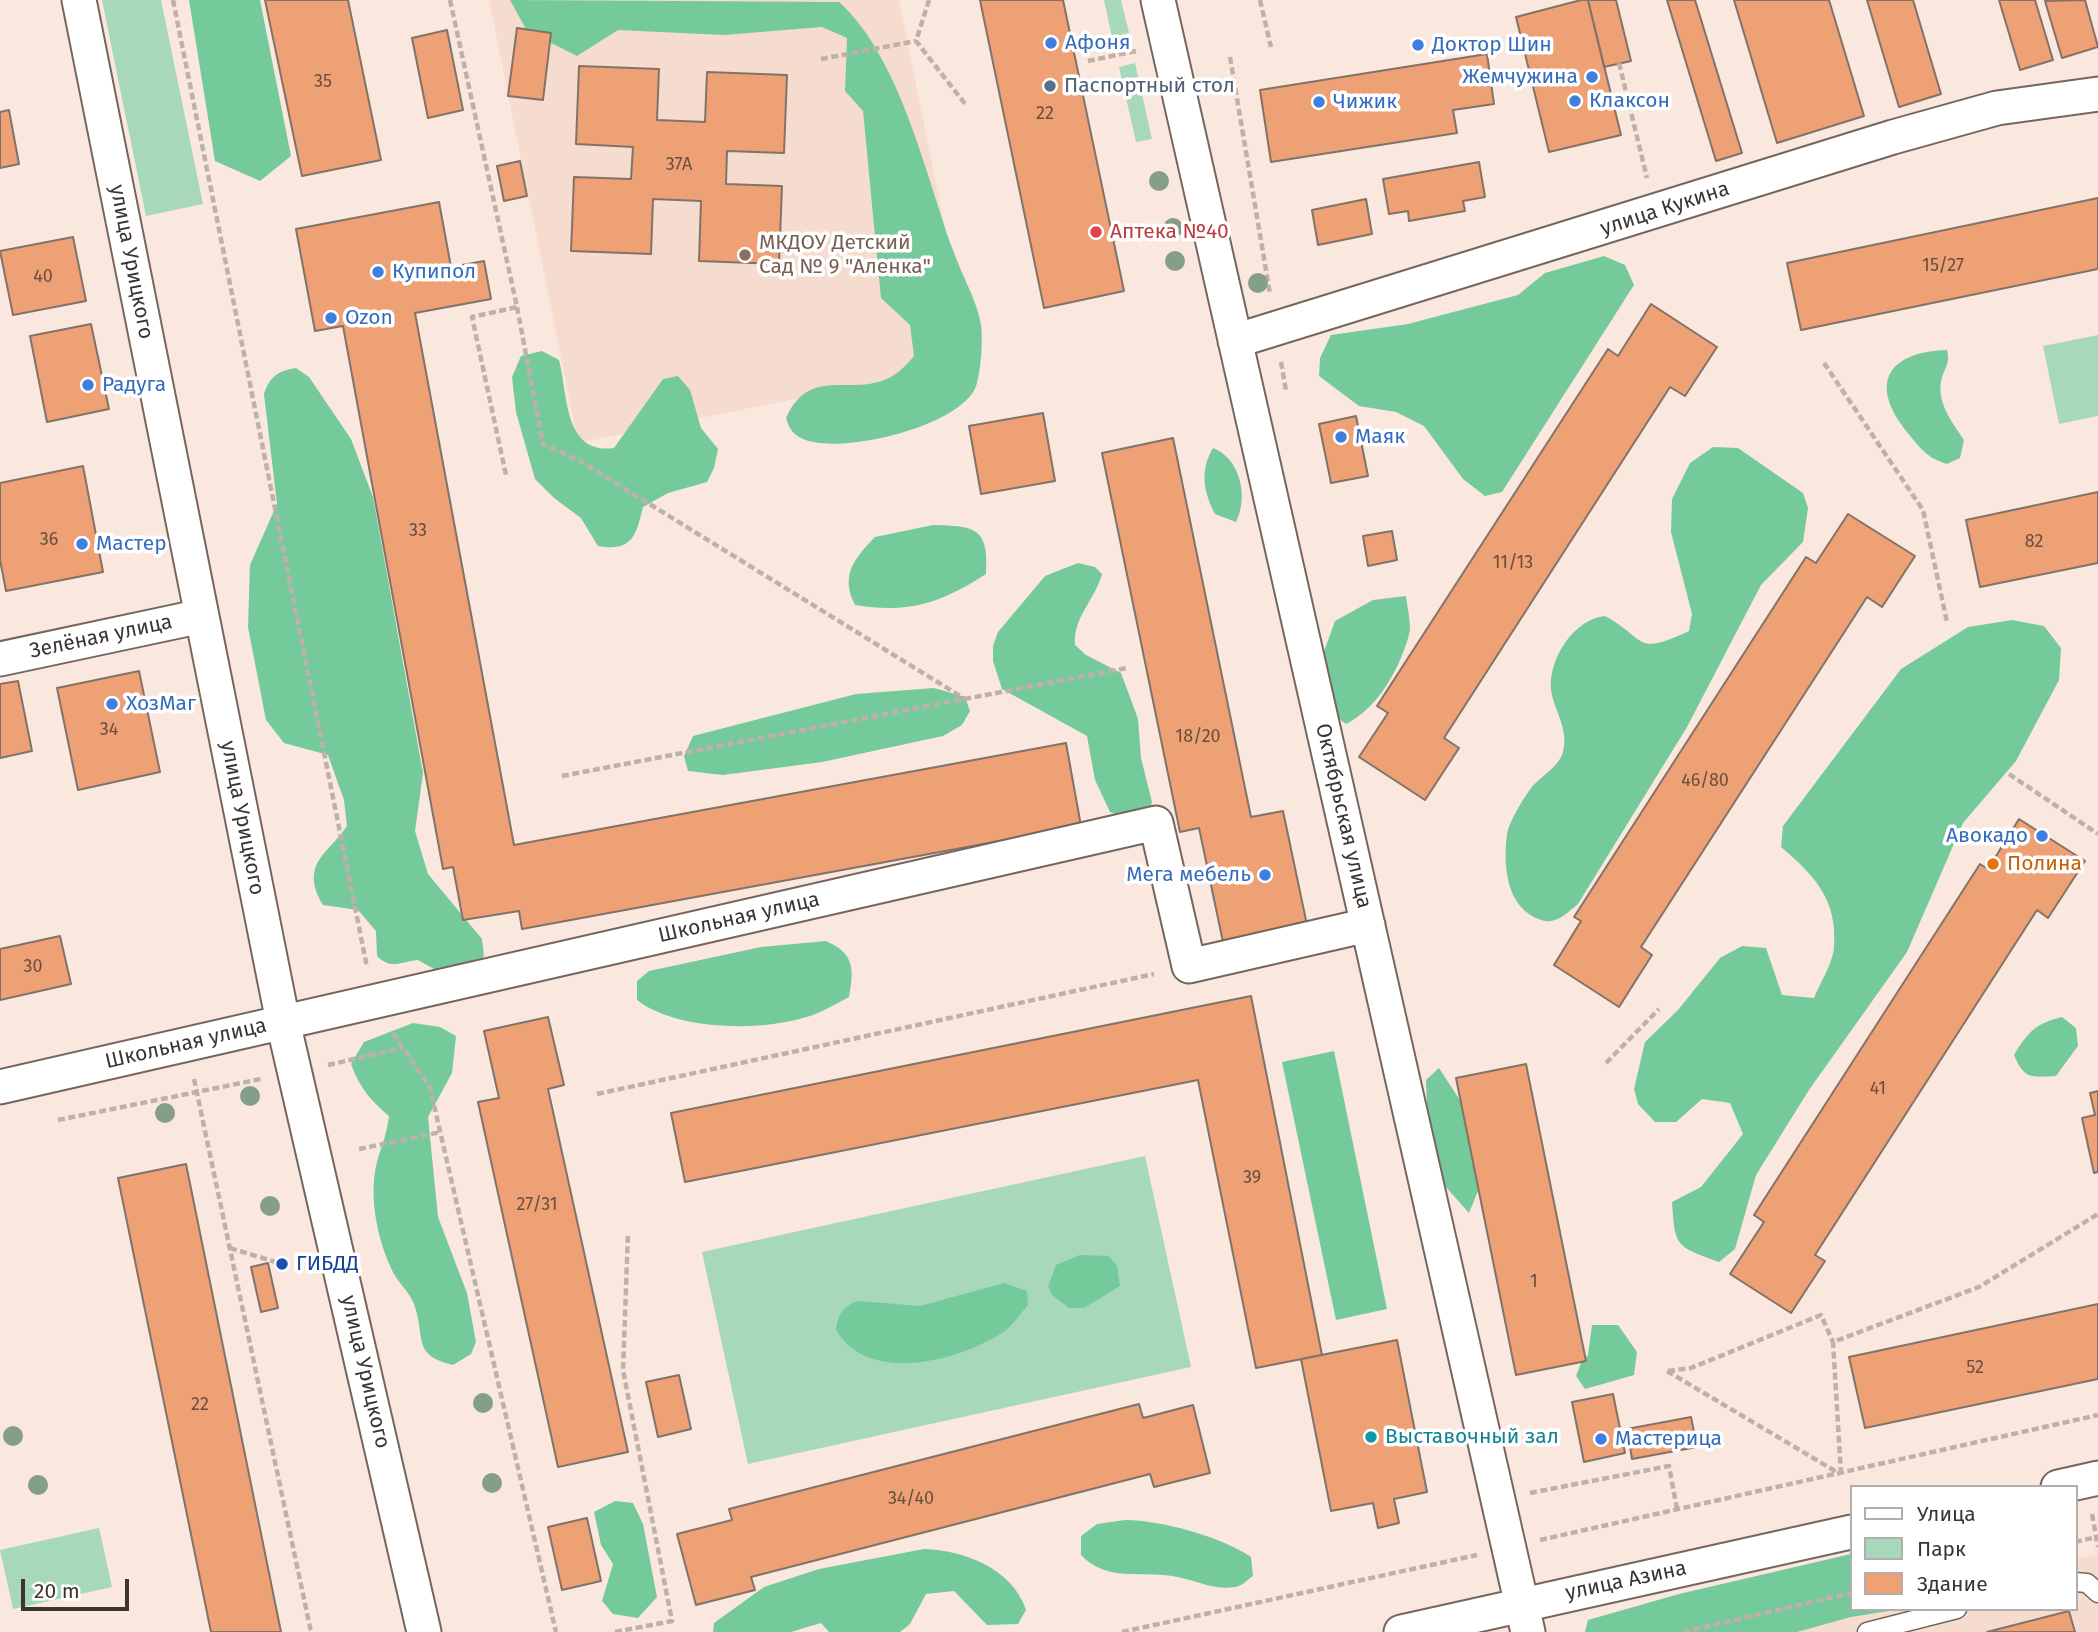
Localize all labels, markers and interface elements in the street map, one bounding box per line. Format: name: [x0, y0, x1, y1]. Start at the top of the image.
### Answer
place label: Афоня: [1065, 30, 1130, 56]
place label: Доктор Шин: [1432, 32, 1552, 58]
marker: Афоня: [1043, 35, 1059, 51]
marker: Доктор Шин: [1410, 37, 1426, 53]
place label: Жемчужина: [1462, 64, 1578, 90]
marker: Жемчужина: [1584, 69, 1600, 85]
house number: 35: [314, 71, 332, 93]
place label: Паспортный стол: [1064, 73, 1235, 99]
marker: Паспортный стол: [1042, 78, 1058, 94]
place label: Клаксон: [1589, 88, 1670, 114]
place label: Чижик: [1333, 89, 1397, 115]
marker: Клаксон: [1567, 93, 1583, 109]
marker: Чижик: [1311, 94, 1327, 110]
house number: 22: [1036, 103, 1054, 125]
house number: 37А: [666, 154, 692, 176]
street label: улица Кукина: [1597, 176, 1733, 242]
street label: улица Урицкого: [104, 183, 158, 341]
place label: Аптека №40: [1110, 219, 1229, 245]
marker: Аптека №40: [1088, 224, 1104, 240]
place label: МКДОУ Детский Сад № 9 "Аленка": [759, 230, 931, 280]
marker: МКДОУ Детский Сад № 9 "Аленка": [737, 247, 753, 263]
house number: 15/27: [1922, 255, 1964, 277]
place label: Купипол: [392, 259, 476, 285]
marker: Купипол: [370, 264, 386, 280]
house number: 40: [33, 266, 53, 288]
place label: Ozon: [345, 305, 393, 331]
marker: Ozon: [323, 310, 339, 326]
place label: Радуга: [102, 372, 166, 398]
marker: Радуга: [80, 377, 96, 393]
place label: Маяк: [1355, 424, 1405, 450]
marker: Маяк: [1333, 429, 1349, 445]
house number: 33: [409, 520, 427, 542]
house number: 36: [40, 529, 58, 551]
place label: Мастер: [96, 531, 167, 557]
house number: 82: [2025, 531, 2043, 553]
marker: Мастер: [74, 536, 90, 552]
house number: 11/13: [1493, 552, 1533, 574]
street label: Зелёная улица: [27, 610, 175, 664]
place label: ХозМаг: [126, 691, 196, 717]
marker: ХозМаг: [104, 696, 120, 712]
house number: 34: [100, 719, 118, 741]
street label: Октябрьская улица: [1309, 721, 1377, 911]
house number: 18/20: [1175, 726, 1221, 748]
street label: улица Урицкого: [215, 739, 269, 897]
house number: 46/80: [1681, 770, 1729, 792]
place label: Авокадо: [1946, 823, 2028, 849]
marker: Авокадо: [2034, 828, 2050, 844]
place label: Полина: [2007, 851, 2082, 877]
marker: Полина: [1985, 856, 2001, 872]
place label: Мега мебель: [1126, 862, 1251, 888]
marker: Мега мебель: [1257, 867, 1273, 883]
street label: Школьная улица: [656, 887, 822, 949]
house number: 30: [23, 956, 43, 978]
street label: Школьная улица: [103, 1013, 269, 1075]
house number: 41: [1870, 1078, 1886, 1100]
house number: 39: [1243, 1167, 1261, 1189]
house number: 27/31: [516, 1194, 558, 1216]
place label: ГИБДД: [296, 1251, 359, 1277]
marker: ГИБДД: [274, 1256, 290, 1272]
house number: 1: [1530, 1271, 1538, 1293]
street label: улица Урицкого: [335, 1293, 395, 1451]
house number: 52: [1966, 1357, 1984, 1379]
house number: 22: [191, 1394, 209, 1416]
place label: Выставочный зал: [1385, 1424, 1559, 1450]
place label: Мастерица: [1615, 1426, 1722, 1452]
marker: Выставочный зал: [1363, 1429, 1379, 1445]
marker: Мастерица: [1593, 1431, 1609, 1447]
legend: [1850, 1485, 2077, 1611]
house number: 34/40: [888, 1488, 934, 1510]
text: Улица: [1917, 1501, 1976, 1527]
text: Парк: [1917, 1536, 1966, 1562]
street label: улица Азина: [1563, 1556, 1689, 1606]
scale bar: [24, 1566, 133, 1610]
text: Здание: [1917, 1571, 1988, 1597]
text: 20 m: [34, 1578, 80, 1604]

